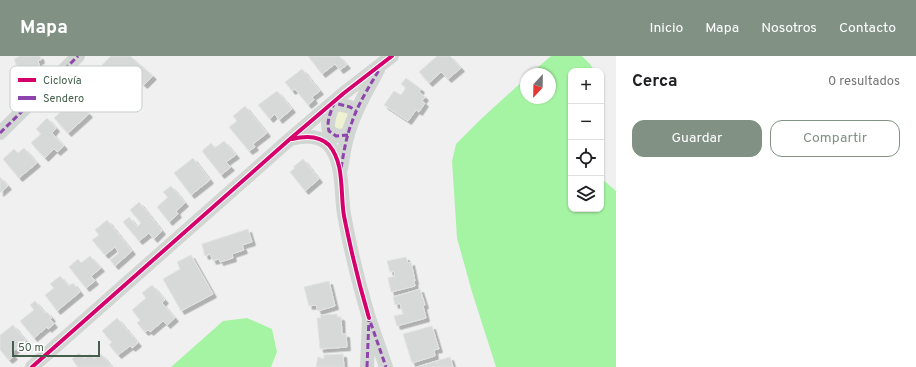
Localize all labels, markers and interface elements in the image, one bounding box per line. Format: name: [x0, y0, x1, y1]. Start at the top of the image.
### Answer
text: Mapa: [20, 16, 68, 40]
text: Inicio: [650, 20, 683, 37]
text: Mapa: [705, 20, 739, 37]
text: Nosotros: [761, 20, 817, 37]
text: Contacto: [839, 20, 896, 37]
legend: [10, 66, 142, 112]
north arrow: [520, 68, 556, 104]
map controls: [568, 68, 604, 212]
button: +: [568, 68, 604, 104]
text: Cerca: [632, 71, 678, 93]
text: Ciclovía: [43, 74, 82, 88]
text: 0 resultados: [828, 74, 900, 90]
text: Sendero: [43, 92, 84, 106]
button: −: [568, 104, 604, 140]
button: Guardar: [632, 120, 762, 157]
button: Compartir: [770, 120, 900, 157]
button: locate: [568, 140, 604, 176]
button: layers: [568, 176, 604, 212]
scale bar: [12, 339, 100, 358]
text: 50 m: [18, 341, 44, 355]

